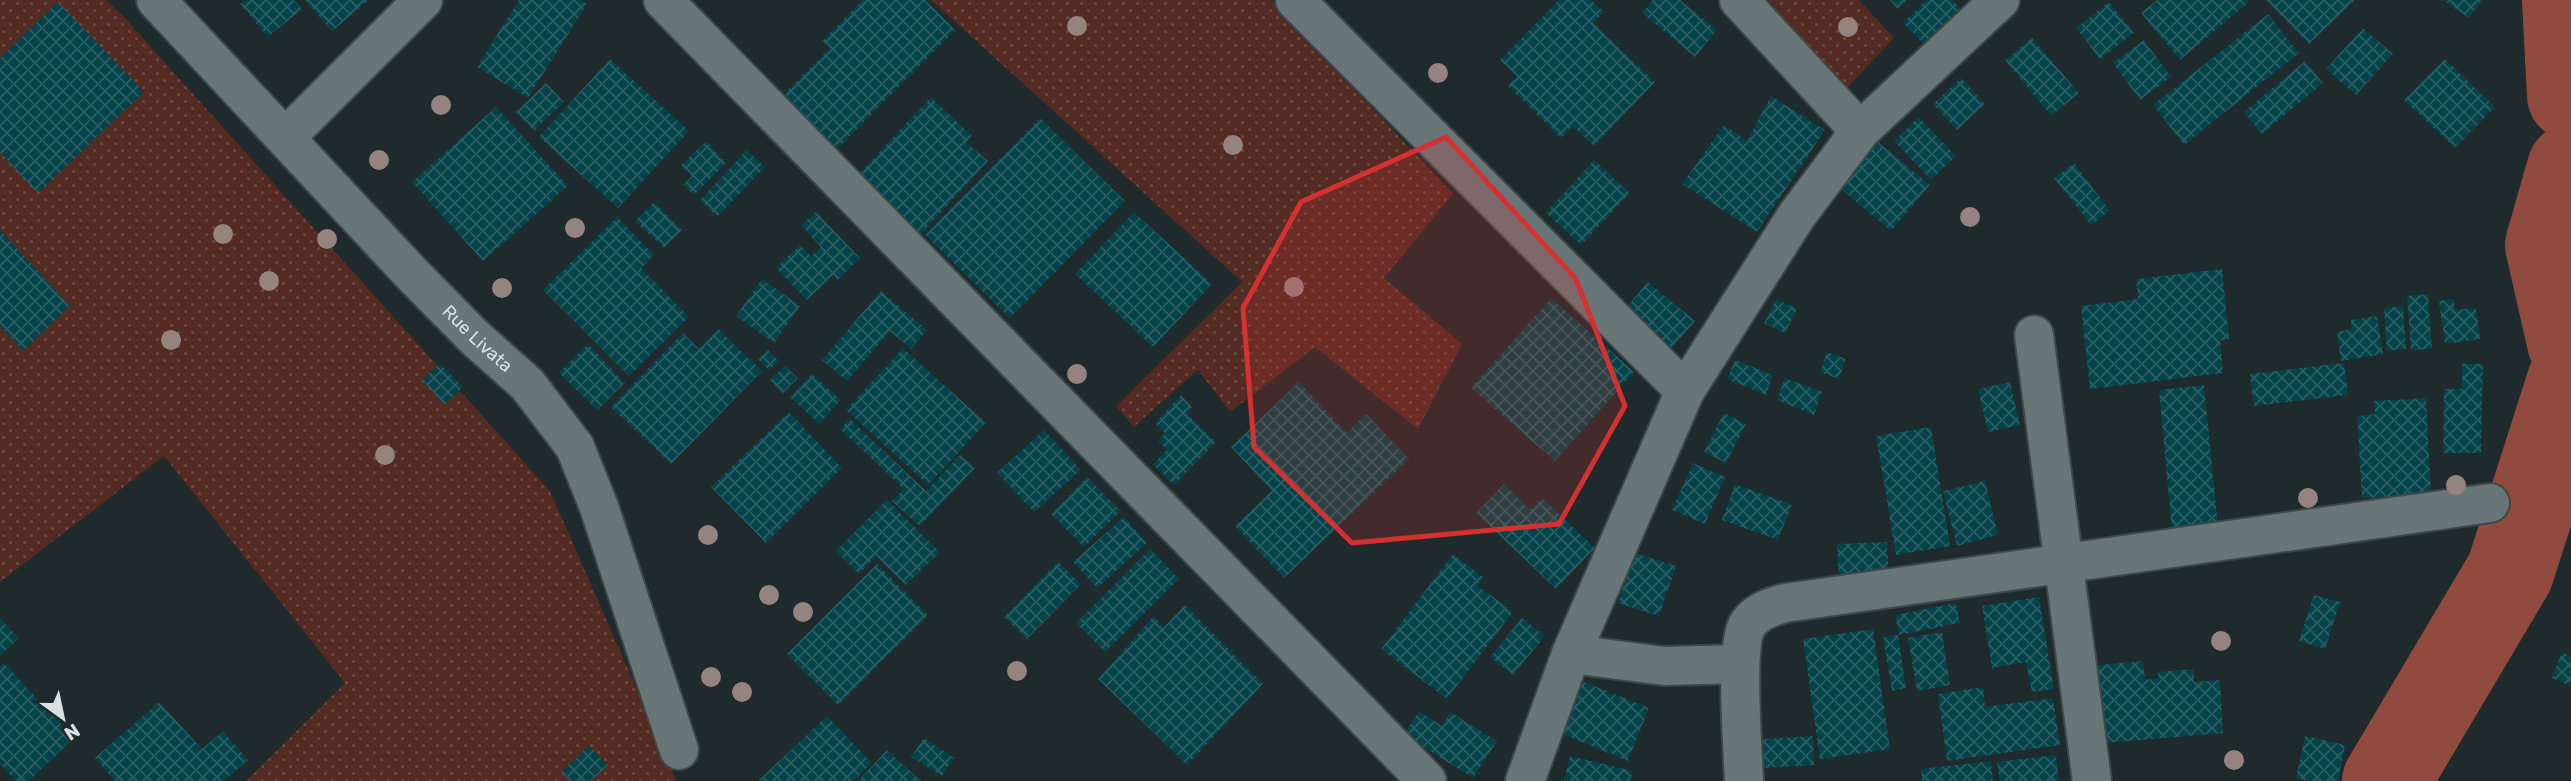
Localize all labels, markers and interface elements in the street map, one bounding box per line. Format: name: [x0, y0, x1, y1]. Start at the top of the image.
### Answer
street label: Rue Livata: [438, 300, 517, 377]
north arrow: [28, 683, 98, 753]
text: N: [60, 718, 84, 745]

